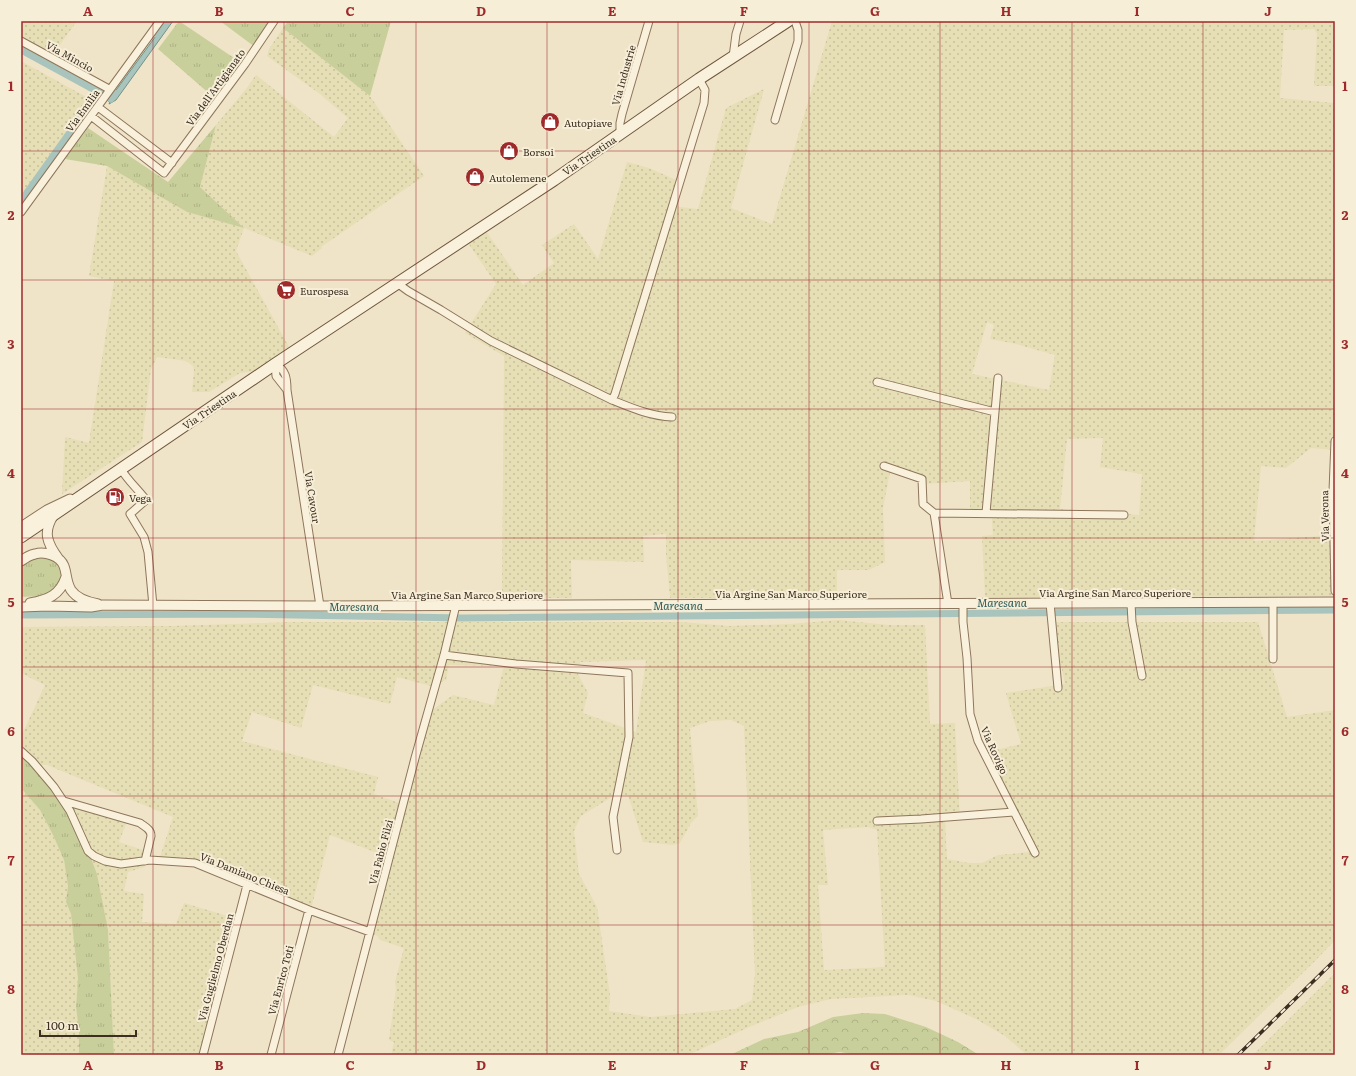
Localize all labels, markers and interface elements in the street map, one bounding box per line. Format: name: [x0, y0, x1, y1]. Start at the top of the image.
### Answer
text: A: [83, 1, 93, 20]
text: B: [215, 1, 224, 20]
text: C: [345, 1, 355, 20]
text: D: [476, 1, 486, 20]
text: E: [608, 1, 617, 20]
text: F: [740, 1, 748, 20]
text: G: [870, 1, 880, 20]
text: H: [1001, 1, 1012, 20]
text: I: [1134, 1, 1140, 20]
text: J: [1264, 1, 1272, 20]
street label: Via Mincio: [44, 37, 96, 75]
street label: Via Industrie: [607, 43, 639, 107]
street label: Via dell'Artigianato: [182, 45, 248, 129]
text: 1: [8, 76, 14, 95]
text: 1: [1342, 76, 1348, 95]
street label: Via Emilia: [61, 85, 103, 134]
shop icon: Autopiave: [539, 111, 561, 133]
place label: Autopiave: [564, 115, 612, 130]
street label: Via Triestina: [559, 131, 619, 179]
shop icon: Borsoi: [498, 140, 520, 162]
place label: Borsoi: [523, 144, 554, 159]
shop icon: Autolemene: [464, 166, 486, 188]
place label: Autolemene: [489, 170, 547, 185]
text: 2: [8, 205, 15, 224]
text: 2: [1342, 205, 1349, 224]
supermarket icon: Eurospesa: [275, 279, 297, 301]
place label: Eurospesa: [300, 283, 349, 298]
text: 3: [7, 334, 15, 353]
text: 3: [1341, 334, 1349, 353]
street label: Via Triestina: [179, 385, 239, 433]
text: 4: [7, 463, 15, 482]
text: 4: [1341, 463, 1349, 482]
street label: Via Cavour: [301, 470, 325, 524]
fuel station icon: Vega: [104, 486, 126, 508]
street label: Via Verona: [1316, 489, 1332, 542]
place label: Vega: [129, 490, 152, 505]
street label: Via Argine San Marco Superiore: [1039, 585, 1191, 600]
street label: Via Argine San Marco Superiore: [715, 586, 867, 601]
street label: Via Argine San Marco Superiore: [391, 587, 543, 602]
text: 5: [7, 592, 15, 611]
text: 5: [1341, 592, 1349, 611]
water label: Maresana: [977, 594, 1028, 610]
water label: Maresana: [653, 597, 704, 613]
water label: Maresana: [329, 598, 380, 614]
text: 6: [7, 721, 15, 740]
text: 6: [1341, 721, 1349, 740]
street label: Via Rovigo: [978, 724, 1012, 777]
street label: Via Fabio Filzi: [364, 817, 396, 886]
street label: Via Damiano Chiesa: [198, 848, 293, 898]
text: 7: [7, 850, 15, 869]
text: 7: [1341, 850, 1349, 869]
street label: Via Guglielmo Oberdan: [193, 911, 237, 1023]
street label: Via Enrico Toti: [264, 943, 297, 1016]
text: 8: [7, 979, 15, 998]
text: 8: [1341, 979, 1349, 998]
scale bar: [40, 1012, 136, 1038]
text: 100 m: [46, 1016, 79, 1034]
text: A: [83, 1055, 93, 1074]
text: B: [215, 1055, 224, 1074]
text: C: [345, 1055, 355, 1074]
text: D: [476, 1055, 486, 1074]
text: E: [608, 1055, 617, 1074]
text: F: [740, 1055, 748, 1074]
text: G: [870, 1055, 880, 1074]
text: H: [1001, 1055, 1012, 1074]
text: I: [1134, 1055, 1140, 1074]
text: J: [1264, 1055, 1272, 1074]

